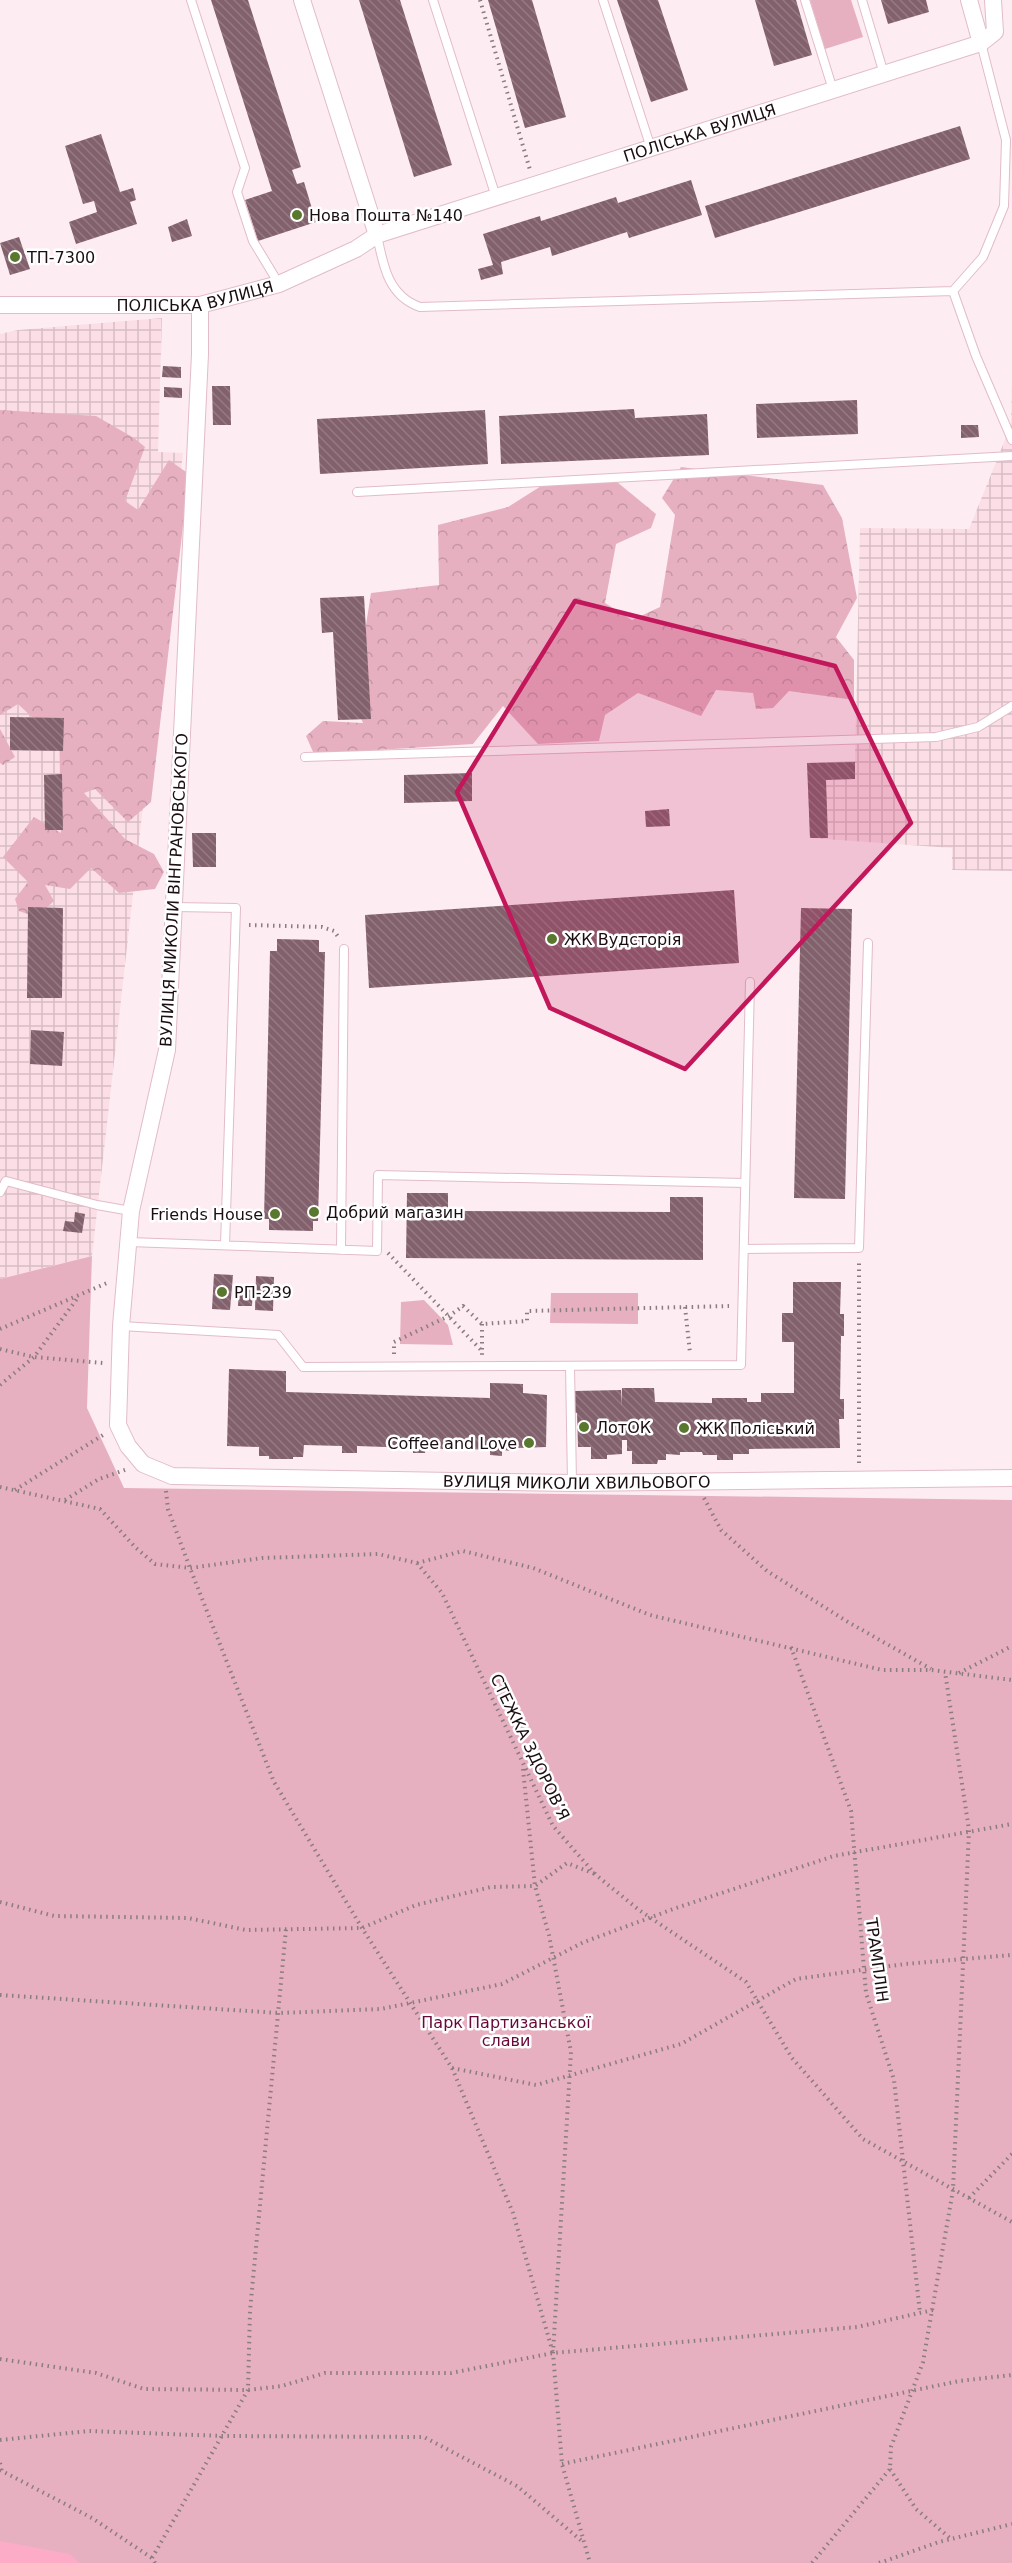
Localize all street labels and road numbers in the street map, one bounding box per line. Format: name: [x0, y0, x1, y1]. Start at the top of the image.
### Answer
street label: ПОЛІСЬКА ВУЛИЦЯ: [621, 99, 778, 166]
street label: ПОЛІСЬКА ВУЛИЦЯ: [116, 276, 276, 315]
street label: ВУЛИЦЯ МИКОЛИ ВІНГРАНОВСЬКОГО: [156, 733, 192, 1047]
street label: ВУЛИЦЯ МИКОЛИ ХВИЛЬОВОГО: [443, 1471, 711, 1493]
street label: СТЕЖКА ЗДОРОВ’Я: [486, 1671, 574, 1823]
street label: ТРАМПЛІН: [862, 1916, 892, 2003]

